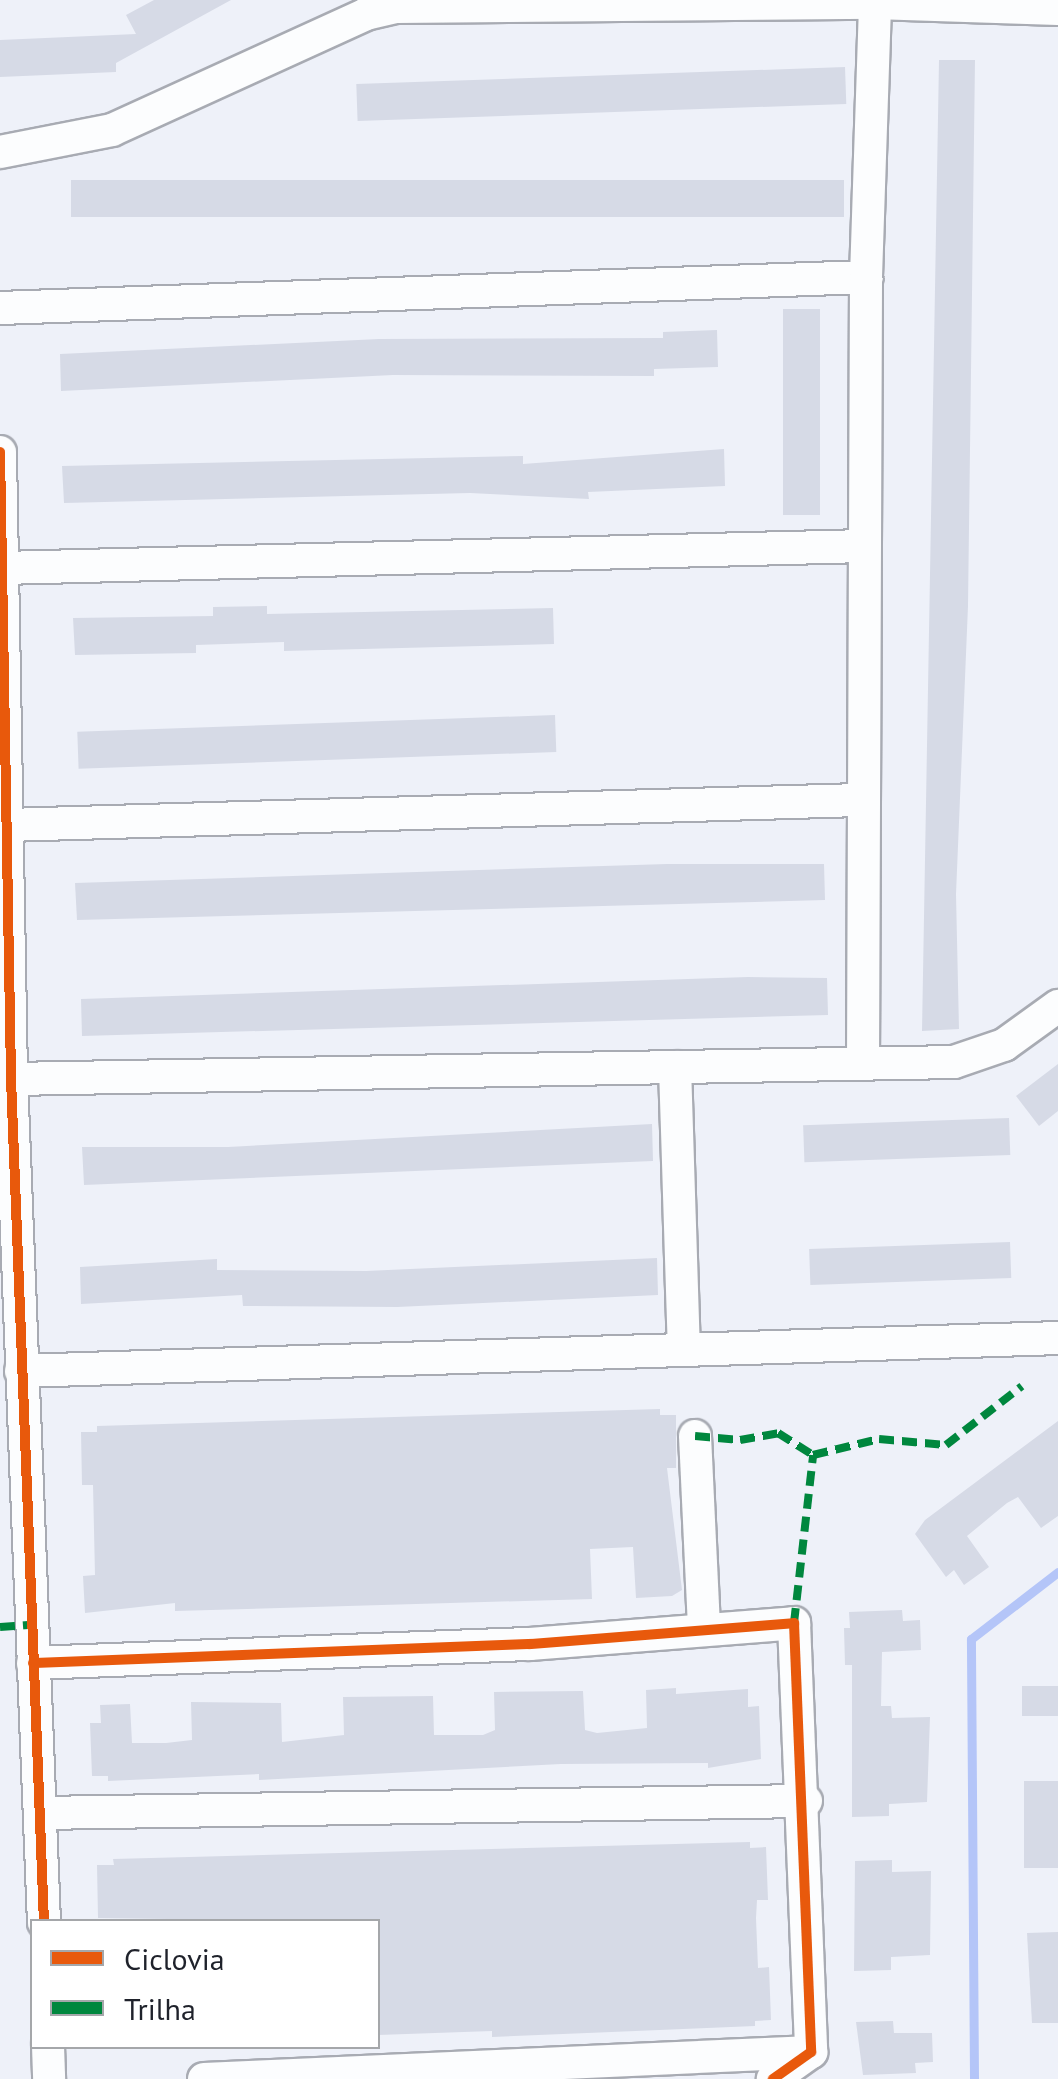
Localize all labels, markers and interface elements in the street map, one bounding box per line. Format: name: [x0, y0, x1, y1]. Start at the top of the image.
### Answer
legend: [30, 1919, 380, 2049]
text: Ciclovia: [124, 1939, 225, 1978]
text: Trilha: [124, 1989, 196, 2028]

